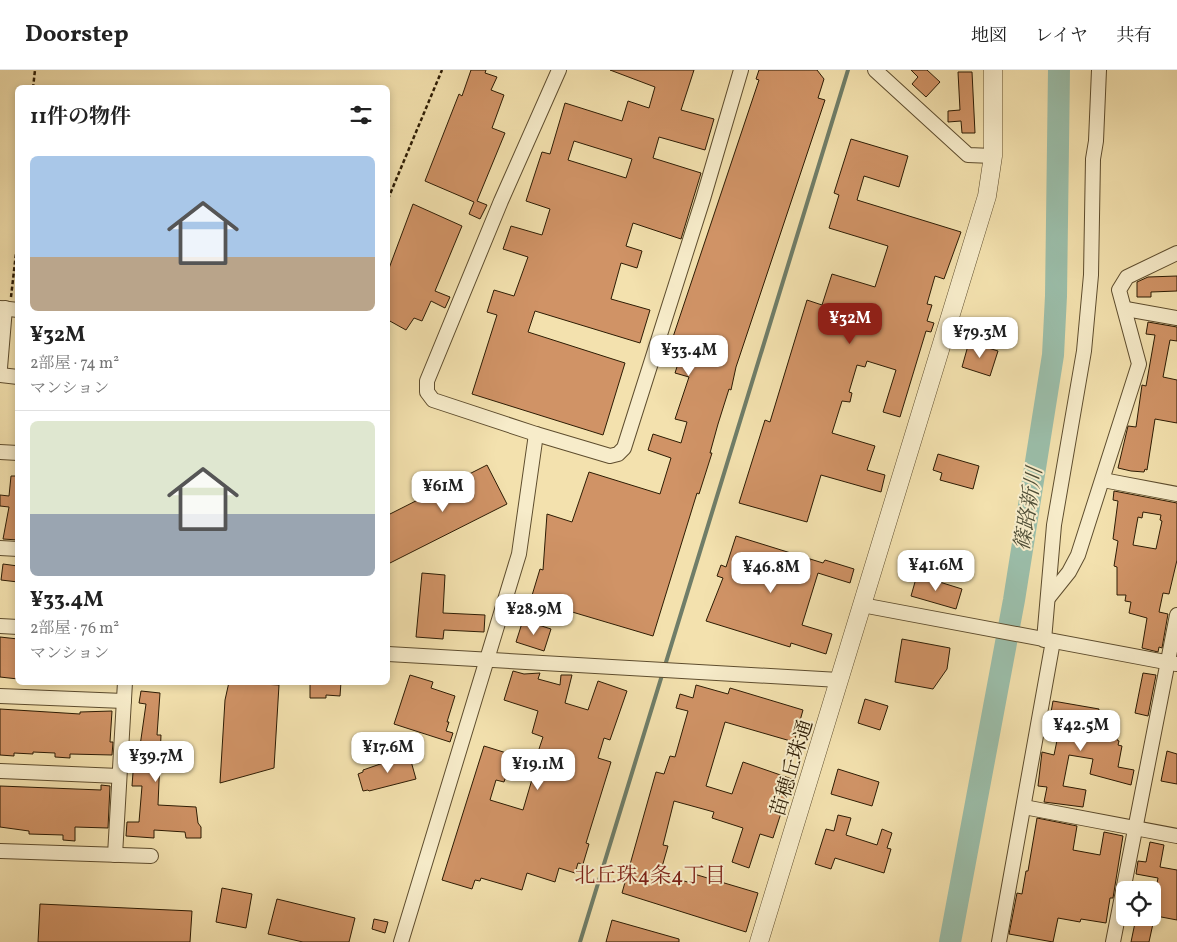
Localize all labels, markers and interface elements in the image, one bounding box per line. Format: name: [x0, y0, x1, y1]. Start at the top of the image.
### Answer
text: Doorstep: [25, 18, 129, 52]
text: 地図: [971, 24, 1007, 49]
text: レイヤ: [1035, 24, 1088, 49]
text: 共有: [1116, 24, 1152, 49]
icon: filters: [347, 101, 375, 129]
text: 11件の物件: [30, 103, 131, 132]
icon: home: [158, 188, 248, 278]
pin: ¥32M: [820, 302, 880, 345]
text: ¥32M: [829, 308, 871, 330]
pin: ¥79.3M: [939, 316, 1021, 359]
text: ¥32M: [30, 321, 85, 350]
text: ¥79.3M: [953, 322, 1007, 344]
pin: ¥33.4M: [648, 334, 730, 377]
text: ¥33.4M: [661, 340, 717, 362]
text: 2部屋 · 74 m²: [30, 353, 119, 375]
text: マンション: [30, 378, 109, 400]
icon: home: [158, 454, 248, 544]
water label: 篠路新川: [1009, 464, 1051, 553]
pin: ¥61M: [413, 470, 473, 513]
text: ¥61M: [423, 476, 463, 498]
pin: ¥41.6M: [895, 550, 977, 592]
pin: ¥46.8M: [730, 552, 812, 594]
text: ¥41.6M: [908, 555, 964, 577]
text: ¥46.8M: [742, 557, 800, 579]
text: ¥33.4M: [30, 586, 104, 615]
pin: ¥28.9M: [493, 594, 575, 636]
text: ¥28.9M: [506, 599, 562, 621]
text: 2部屋 · 76 m²: [30, 618, 119, 640]
text: マンション: [30, 643, 109, 665]
pin: ¥42.5M: [1040, 710, 1122, 752]
text: ¥42.5M: [1053, 715, 1109, 737]
street label: 苗穂丘珠通: [765, 717, 821, 820]
pin: ¥17.6M: [347, 732, 429, 774]
text: ¥17.6M: [362, 737, 414, 759]
pin: ¥39.7M: [115, 740, 197, 783]
text: ¥39.7M: [129, 746, 183, 768]
pin: ¥19.1M: [497, 748, 579, 791]
text: ¥19.1M: [512, 754, 564, 776]
district label: 北丘珠4条4丁目: [574, 862, 726, 891]
map controls: [1116, 881, 1161, 926]
button: locate: [1116, 881, 1161, 926]

